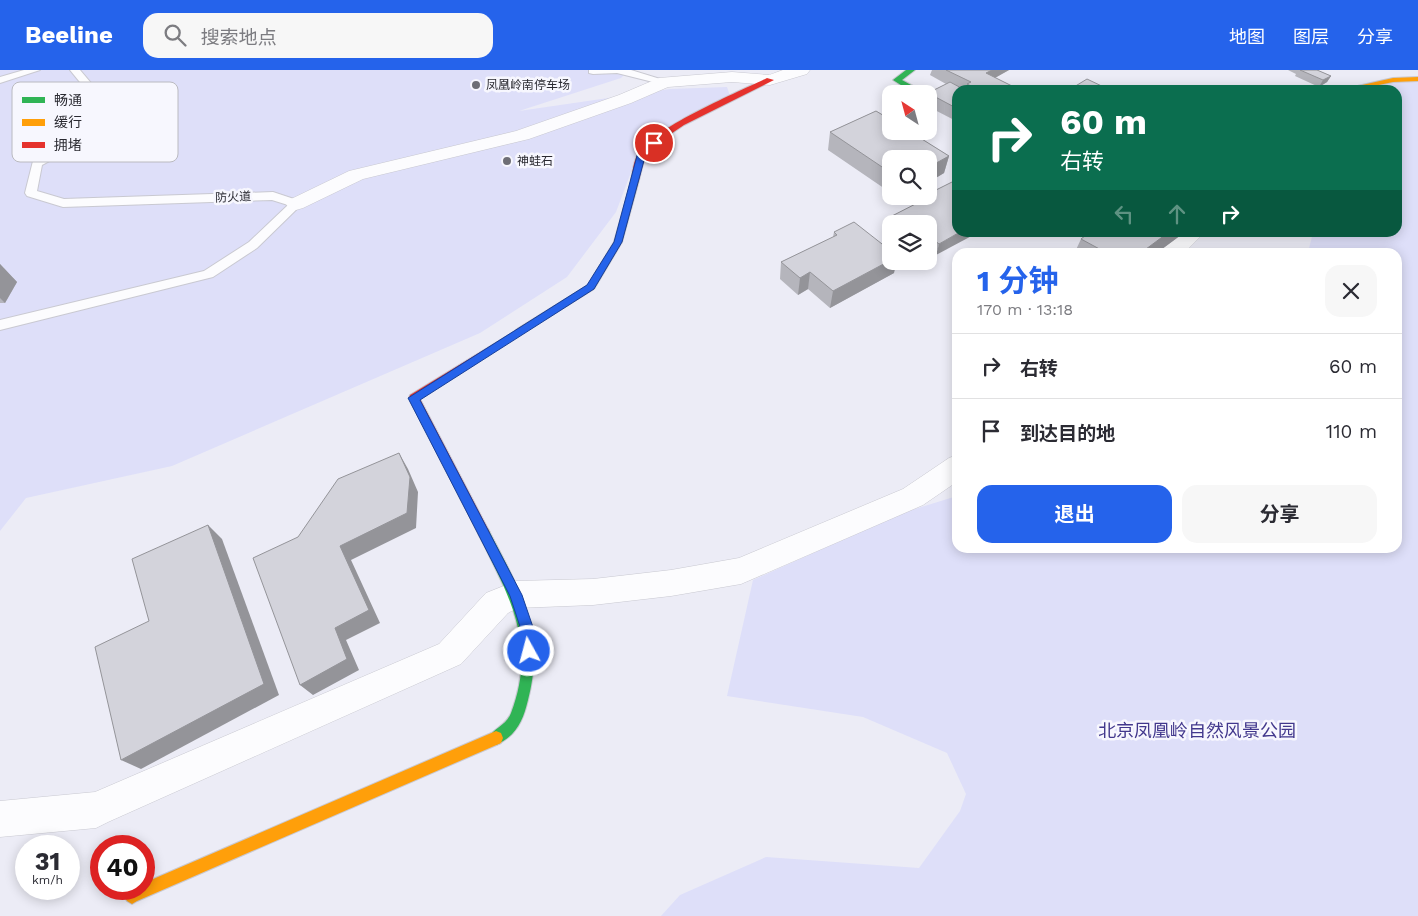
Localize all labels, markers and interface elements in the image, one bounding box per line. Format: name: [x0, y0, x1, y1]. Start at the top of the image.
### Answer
search box: [143, 13, 493, 58]
text: Beeline: [25, 21, 113, 49]
icon: search: [161, 21, 189, 49]
text: 搜索地点: [201, 26, 277, 49]
text: 地图: [1229, 26, 1265, 47]
text: 图层: [1293, 26, 1329, 47]
text: 分享: [1357, 26, 1393, 47]
place label: 凤凰岭南停车场: [486, 78, 570, 92]
marker: 凤凰岭南停车场: [470, 79, 482, 91]
legend: [12, 82, 178, 162]
north arrow: [882, 85, 938, 140]
map controls: [882, 85, 937, 270]
text: 畅通: [54, 92, 82, 108]
text: 60 m: [1060, 101, 1147, 143]
icon: right: [977, 105, 1042, 170]
text: 缓行: [54, 114, 82, 130]
pin: [633, 122, 675, 164]
icon: arrive: [640, 129, 668, 157]
text: 拥堵: [54, 137, 82, 153]
text: 右转: [1060, 149, 1104, 174]
button: search: [882, 150, 937, 205]
place label: 神蛙石: [517, 154, 553, 168]
marker: 神蛙石: [501, 155, 513, 167]
street label: 防火道: [215, 189, 251, 205]
icon: left: [1110, 200, 1138, 228]
icon: ahead: [1163, 200, 1191, 228]
icon: right: [1216, 200, 1244, 228]
button: layers: [882, 215, 937, 270]
text: 1 分钟: [977, 263, 1059, 298]
button: close: [1325, 265, 1377, 317]
text: 170 m · 13:18: [977, 300, 1073, 319]
icon: right: [977, 352, 1005, 380]
text: 60 m: [1329, 355, 1377, 378]
text: 右转: [1020, 357, 1058, 380]
icon: arrive: [977, 417, 1005, 445]
text: 110 m: [1326, 420, 1377, 443]
text: 到达目的地: [1020, 422, 1115, 445]
button: 退出: [977, 485, 1172, 543]
button: 分享: [1182, 485, 1377, 543]
position arrow: [502, 624, 554, 676]
park label: 北京凤凰岭自然风景公园: [1098, 720, 1296, 741]
speed limit sign: 40: [90, 835, 155, 900]
text: 31: [35, 847, 60, 876]
text: km/h: [32, 873, 63, 887]

